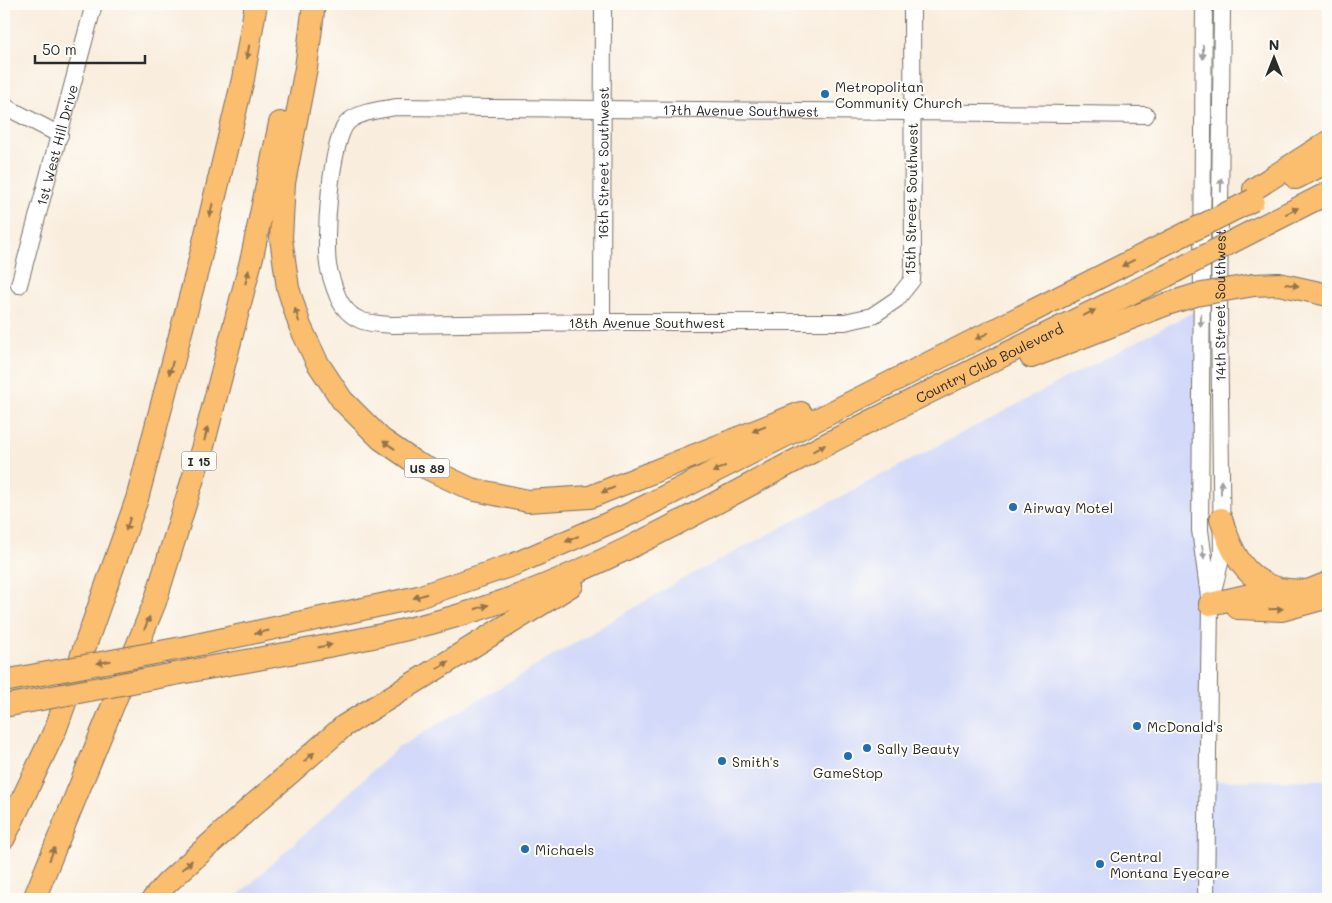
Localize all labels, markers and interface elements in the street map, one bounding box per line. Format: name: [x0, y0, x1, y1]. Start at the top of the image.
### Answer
scale bar: [35, 32, 145, 64]
north arrow: [1250, 32, 1300, 82]
text: N: [1269, 35, 1279, 54]
text: 50 m: [42, 39, 77, 59]
one-way arrow: [243, 44, 251, 60]
one-way arrow: [1199, 45, 1207, 61]
place label: Metropolitan Community Church: [835, 77, 962, 112]
street label: 1st West Hill Drive: [31, 82, 82, 208]
street label: 16th Street Southwest: [593, 87, 612, 239]
marker: Metropolitan Community Church: [819, 88, 831, 100]
street label: 17th Avenue Southwest: [663, 100, 819, 120]
street label: 15th Street Southwest: [900, 123, 922, 275]
one-way arrow: [1217, 176, 1225, 192]
one-way arrow: [207, 203, 215, 218]
one-way arrow: [1285, 207, 1300, 215]
street label: 14th Street Southwest: [1209, 229, 1229, 382]
one-way arrow: [1121, 259, 1135, 267]
one-way arrow: [243, 269, 251, 284]
one-way arrow: [1284, 282, 1300, 290]
one-way arrow: [292, 307, 300, 322]
one-way arrow: [1082, 309, 1097, 317]
one-way arrow: [1197, 312, 1205, 328]
street label: 18th Avenue Southwest: [569, 313, 725, 332]
street label: Country Club Boulevard: [912, 318, 1066, 407]
one-way arrow: [975, 332, 990, 340]
one-way arrow: [167, 360, 175, 375]
one-way arrow: [751, 426, 766, 433]
one-way arrow: [203, 427, 211, 442]
one-way arrow: [383, 440, 396, 450]
one-way arrow: [812, 444, 826, 452]
road number: I 15: [182, 452, 216, 471]
road number: US 89: [404, 458, 450, 478]
one-way arrow: [712, 465, 726, 473]
one-way arrow: [1217, 479, 1225, 495]
one-way arrow: [600, 486, 615, 494]
place label: Airway Motel: [1023, 498, 1113, 517]
marker: Airway Motel: [1007, 501, 1019, 513]
one-way arrow: [124, 517, 132, 532]
one-way arrow: [565, 536, 579, 544]
one-way arrow: [1199, 545, 1207, 561]
one-way arrow: [413, 593, 428, 601]
one-way arrow: [475, 603, 490, 611]
one-way arrow: [1268, 605, 1284, 613]
one-way arrow: [143, 616, 151, 630]
one-way arrow: [253, 628, 269, 636]
one-way arrow: [317, 642, 333, 650]
one-way arrow: [96, 659, 112, 667]
one-way arrow: [436, 661, 449, 670]
place label: McDonald's: [1147, 717, 1223, 736]
marker: McDonald's: [1131, 720, 1143, 732]
place label: Sally Beauty: [877, 739, 960, 758]
marker: Sally Beauty: [861, 742, 873, 754]
marker: GameStop: [842, 750, 854, 762]
one-way arrow: [302, 751, 315, 762]
place label: Smith's: [732, 752, 779, 771]
marker: Smith's: [716, 755, 728, 767]
place label: GameStop: [813, 763, 883, 782]
place label: Michaels: [535, 840, 594, 859]
marker: Michaels: [519, 843, 531, 855]
one-way arrow: [49, 847, 57, 861]
place label: Central Montana Eyecare: [1110, 847, 1230, 882]
marker: Central Montana Eyecare: [1094, 858, 1106, 870]
one-way arrow: [181, 859, 194, 870]

